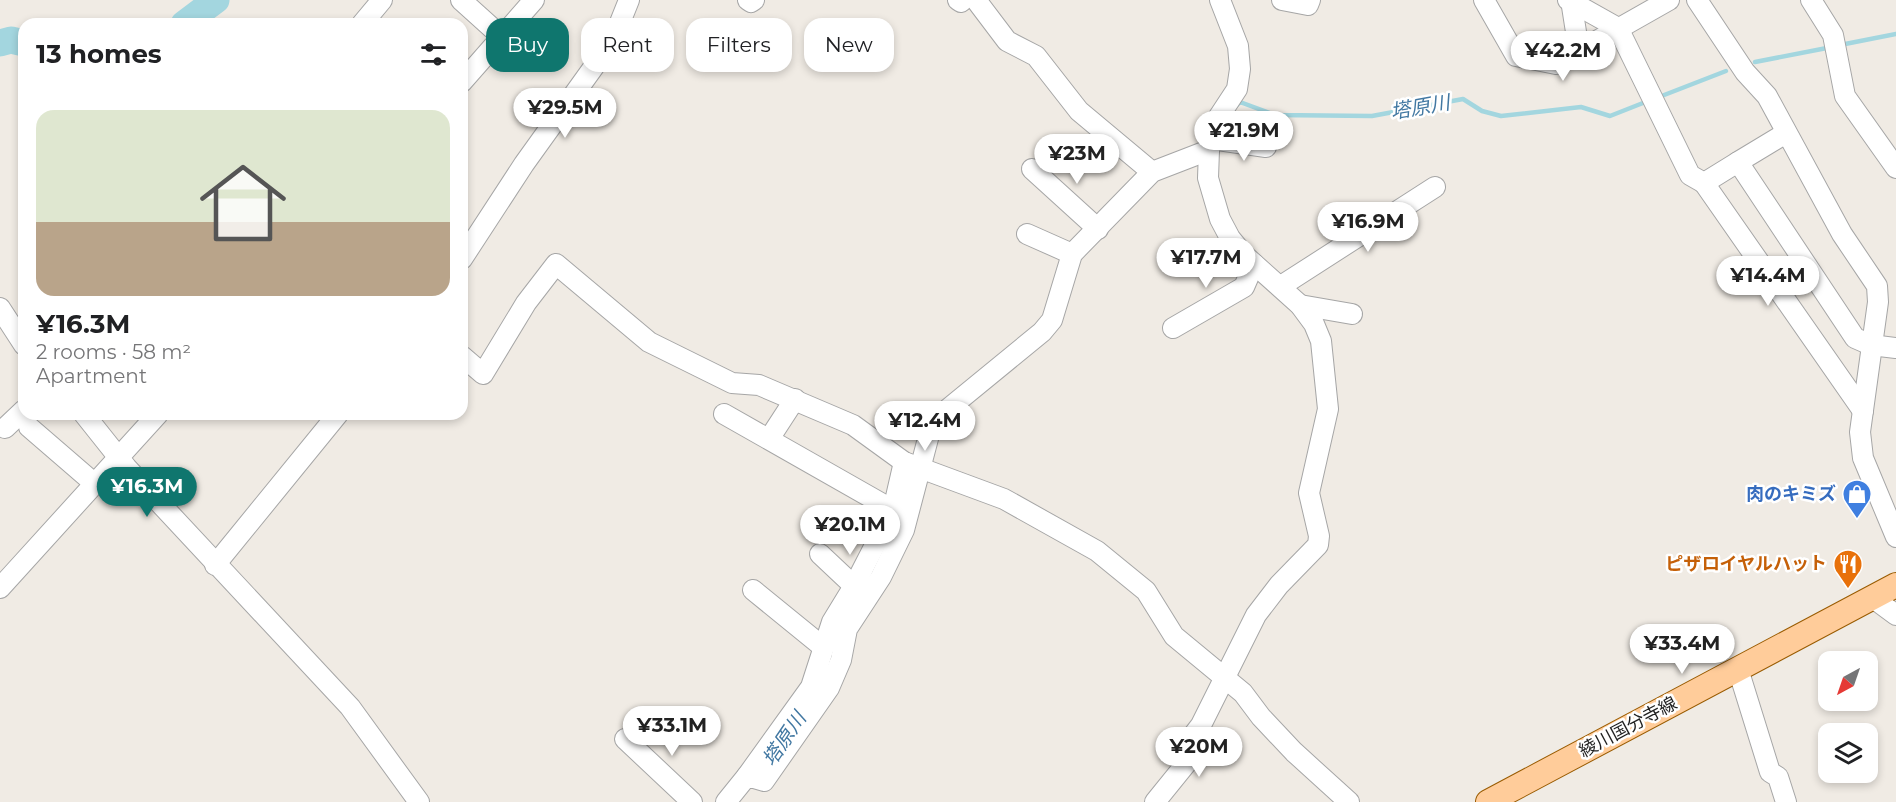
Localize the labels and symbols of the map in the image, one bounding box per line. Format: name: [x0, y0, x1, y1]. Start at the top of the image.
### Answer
pin: ¥42.2M: [1514, 31, 1612, 82]
pin: ¥29.5M: [516, 88, 614, 139]
water label: 塔原川: [1388, 90, 1454, 124]
pin: ¥21.9M: [1195, 111, 1293, 162]
pin: ¥23M: [1041, 134, 1113, 185]
pin: ¥16.9M: [1319, 202, 1417, 253]
pin: ¥17.7M: [1157, 238, 1255, 289]
pin: ¥14.4M: [1719, 256, 1817, 307]
pin: ¥12.4M: [876, 401, 974, 452]
pin: ¥16.3M: [98, 467, 196, 518]
shop icon: 肉のキミズ: [1841, 478, 1873, 520]
place label: 肉のキミズ: [1746, 483, 1836, 505]
pin: ¥20.1M: [801, 505, 899, 556]
restaurant icon: ピザロイヤルハット: [1832, 548, 1864, 590]
place label: ピザロイヤルハット: [1666, 553, 1827, 575]
pin: ¥33.4M: [1633, 624, 1731, 675]
north arrow: [1818, 651, 1878, 711]
street label: 綾川国分寺線: [1575, 692, 1681, 762]
pin: ¥33.1M: [623, 706, 721, 757]
water label: 塔原川: [757, 706, 812, 771]
pin: ¥20M: [1163, 727, 1235, 778]

